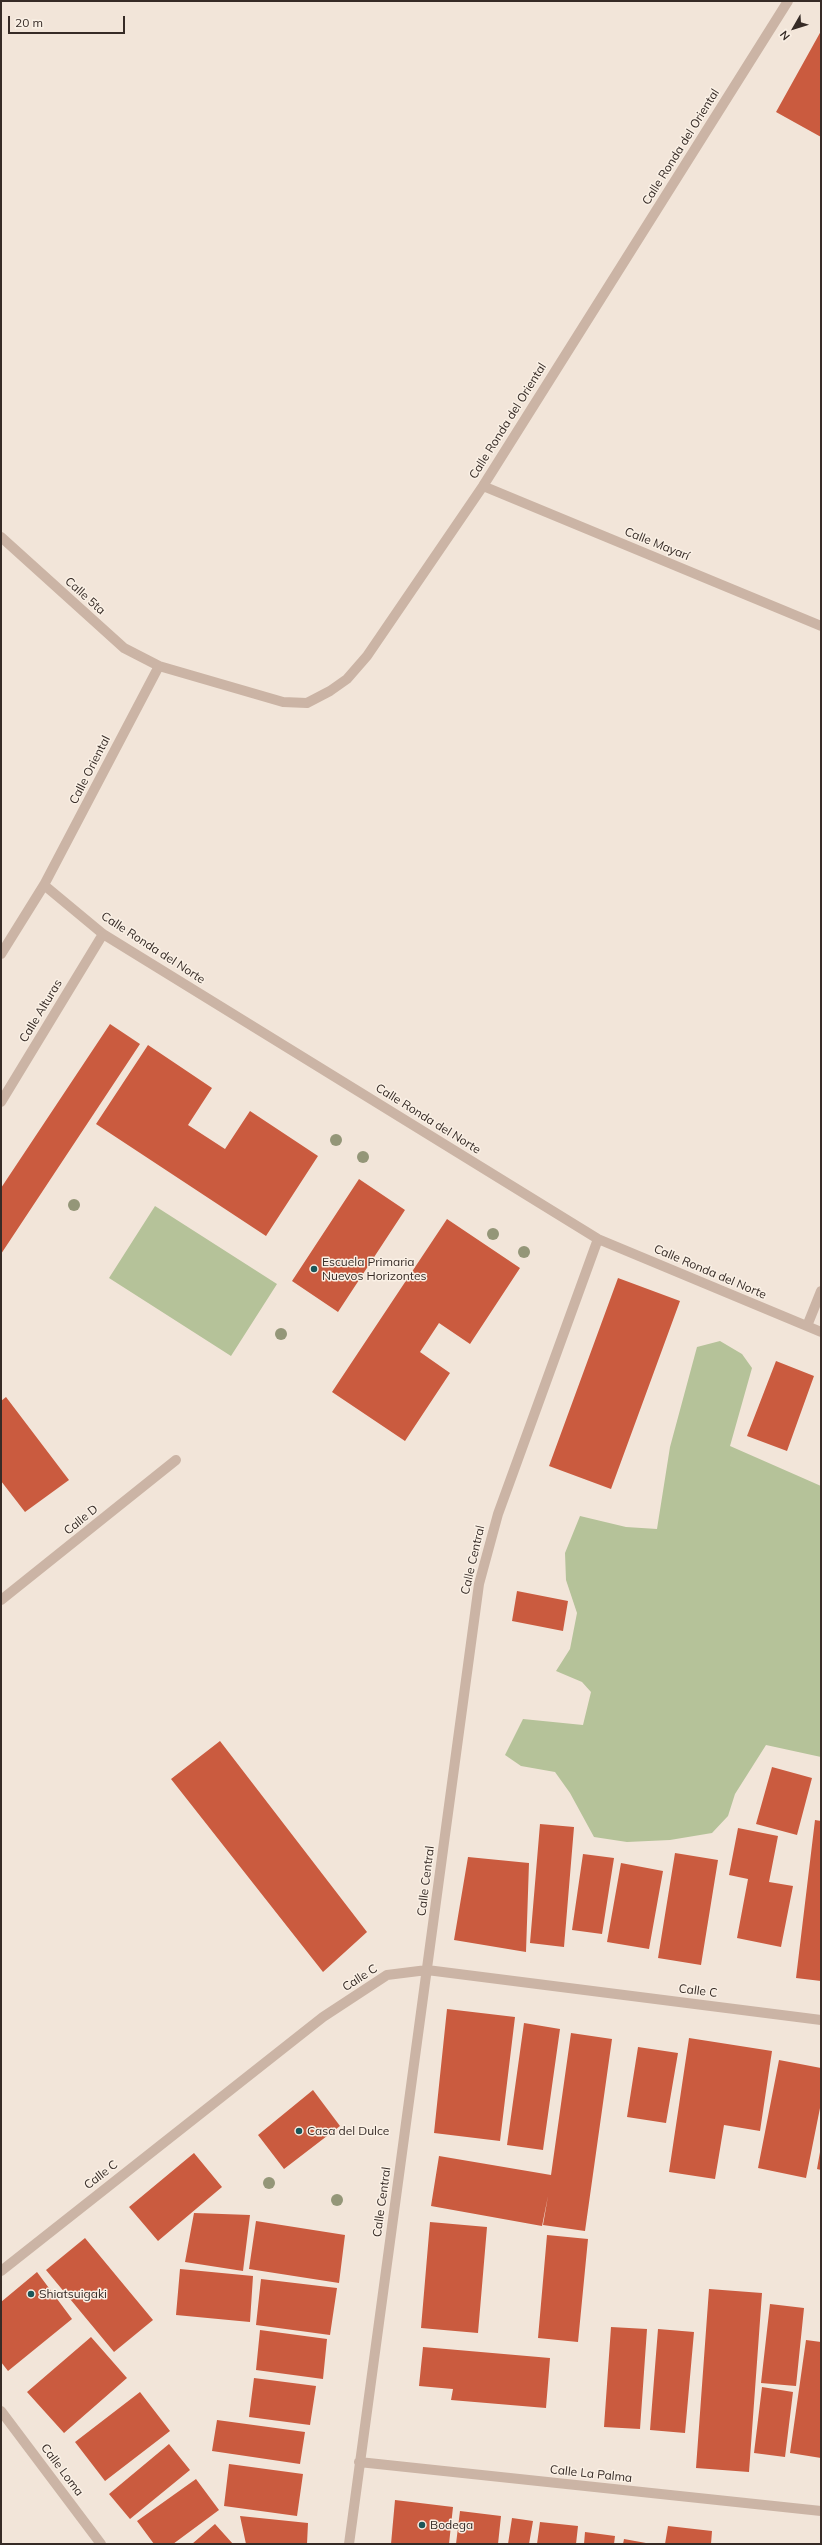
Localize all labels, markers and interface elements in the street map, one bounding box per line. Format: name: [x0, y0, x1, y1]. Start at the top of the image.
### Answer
scale bar: [10, 8, 127, 34]
north arrow: [774, 8, 814, 48]
text: 20 m: [15, 15, 43, 30]
text: N: [777, 28, 793, 43]
street label: Calle Ronda del Oriental: [639, 86, 723, 208]
street label: Calle Ronda del Oriental: [466, 360, 550, 482]
street label: Calle Mayarí: [622, 524, 692, 564]
street label: Calle 5ta: [62, 574, 108, 618]
street label: Calle Oriental: [67, 733, 113, 807]
street label: Calle Ronda del Norte: [98, 909, 208, 987]
street label: Calle Alturas: [17, 977, 65, 1045]
street label: Calle Ronda del Norte: [373, 1081, 483, 1157]
street label: Calle Ronda del Norte: [651, 1242, 769, 1302]
place label: Escuela Primaria Nuevos Horizontes: [322, 1255, 426, 1283]
marker: Escuela Primaria Nuevos Horizontes: [309, 1264, 319, 1274]
street label: Calle D: [61, 1502, 101, 1538]
street label: Calle Central: [458, 1524, 488, 1596]
street label: Calle Central: [415, 1845, 437, 1917]
street label: Calle C: [340, 1961, 380, 1995]
street label: Calle C: [678, 1981, 718, 2001]
place label: Casa del Dulce: [307, 2124, 389, 2138]
marker: Casa del Dulce: [294, 2126, 304, 2136]
street label: Calle C: [81, 2157, 121, 2193]
street label: Calle Central: [370, 2166, 394, 2238]
place label: Shiatsuigaki: [39, 2287, 107, 2301]
marker: Shiatsuigaki: [26, 2289, 36, 2299]
street label: Calle Loma: [38, 2441, 86, 2499]
street label: Calle La Palma: [549, 2463, 633, 2485]
place label: Bodega: [430, 2518, 473, 2532]
marker: Bodega: [417, 2520, 427, 2530]

